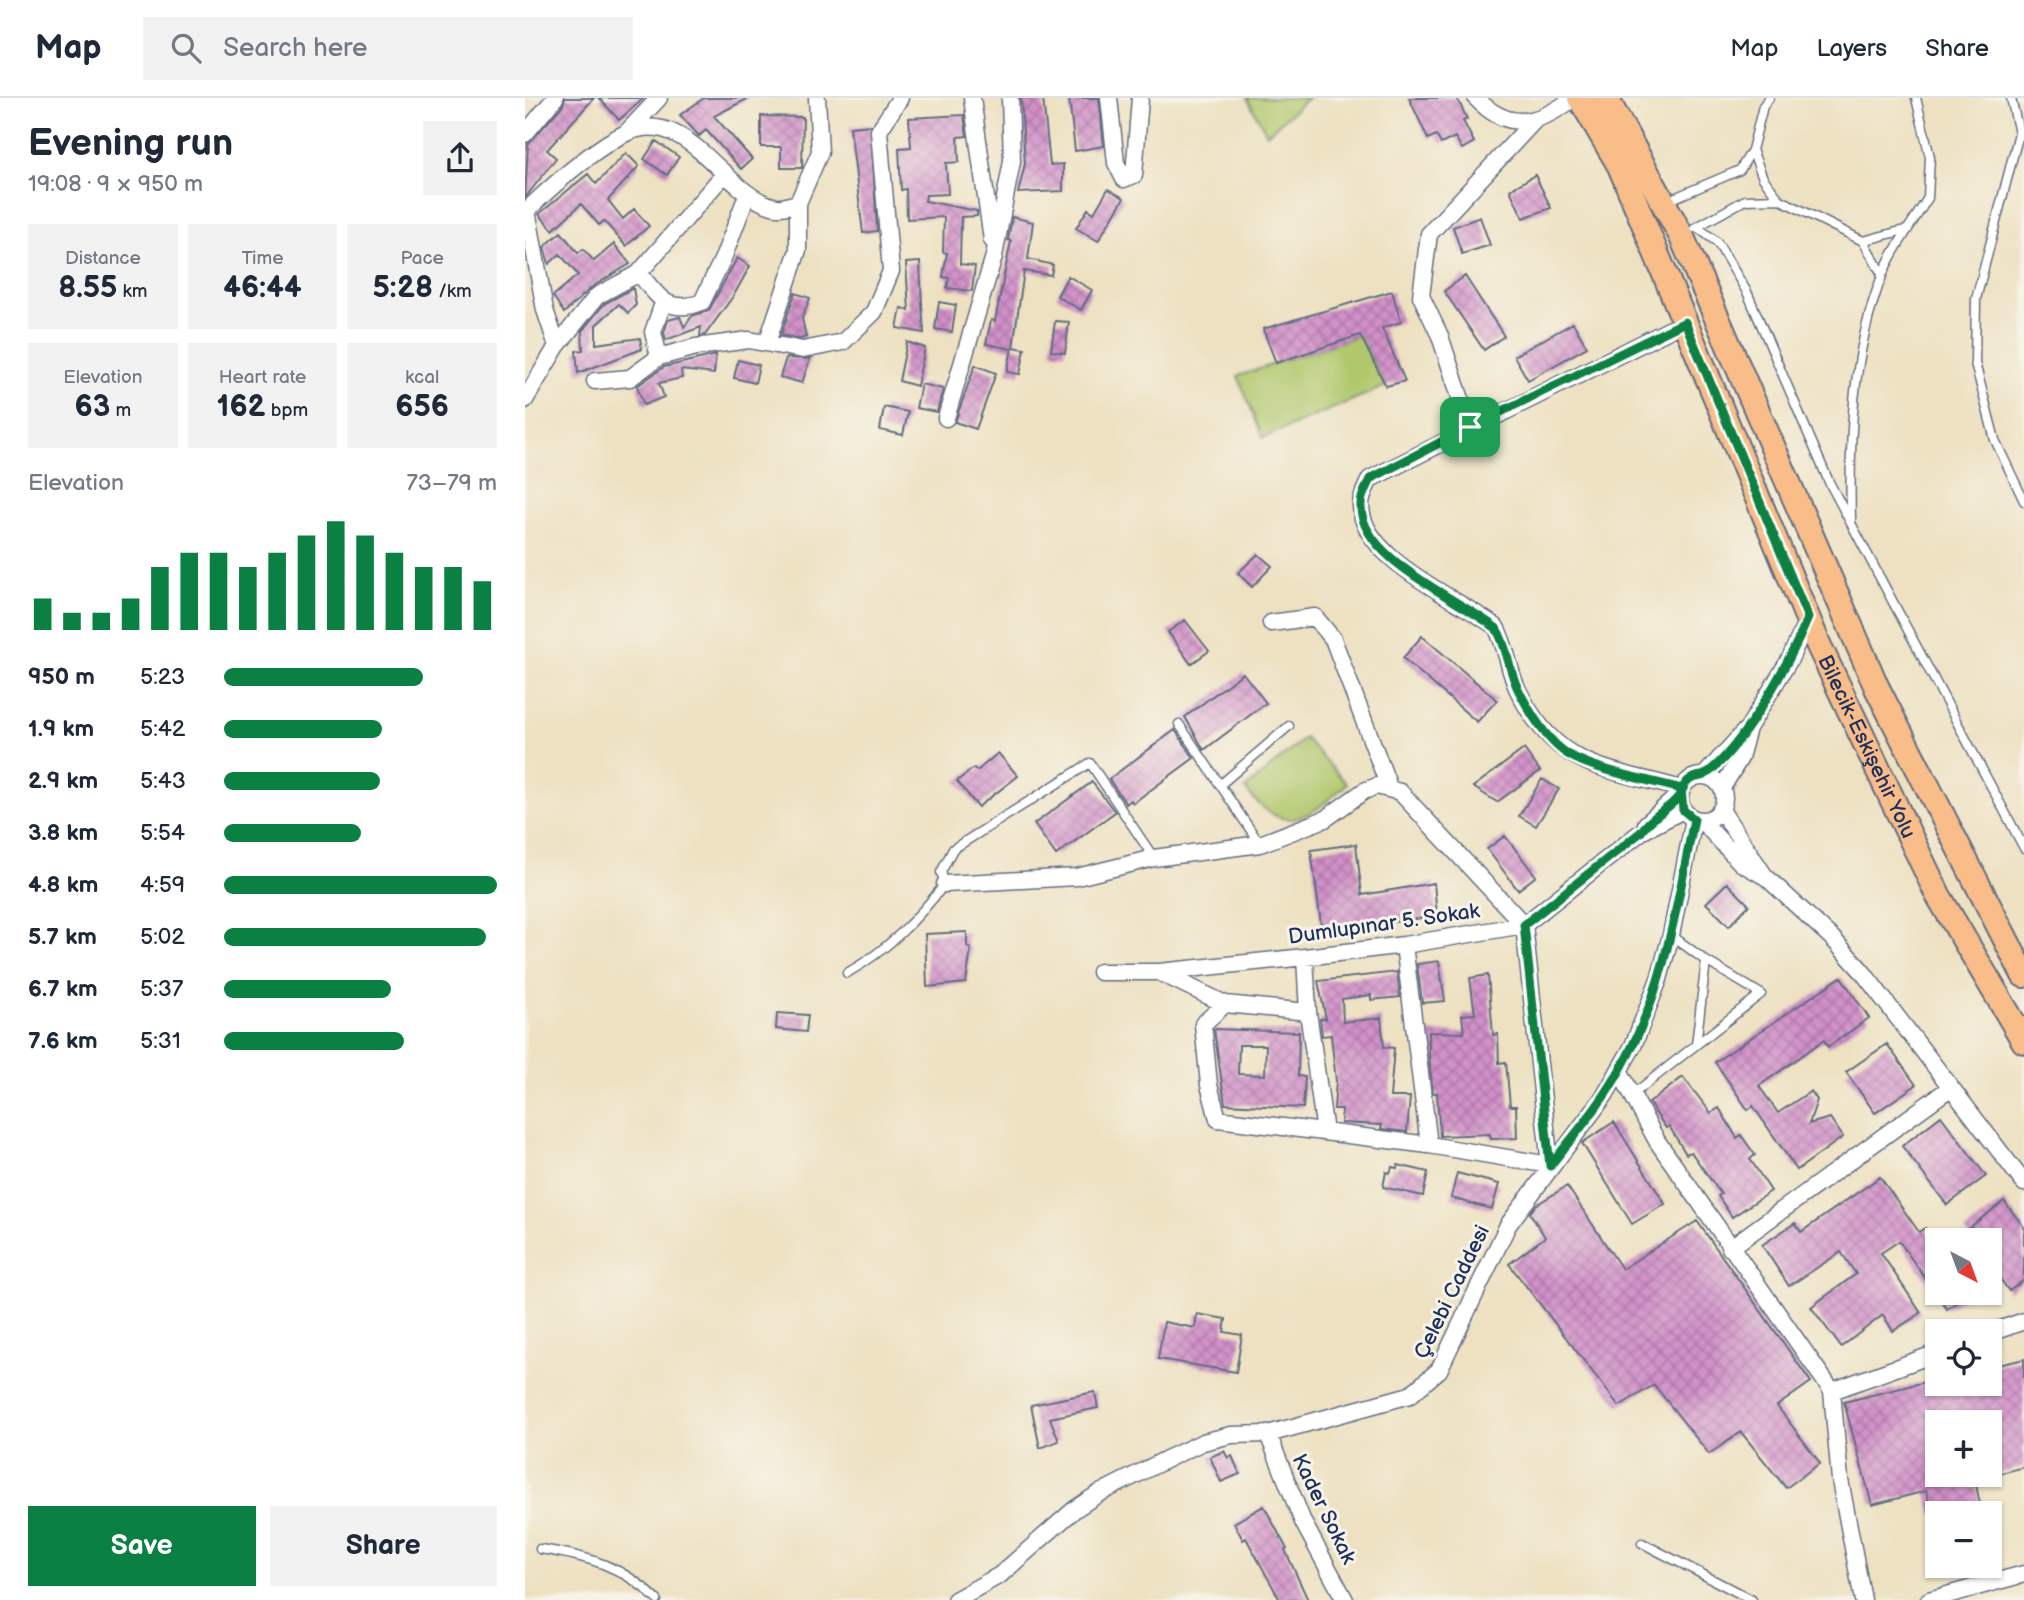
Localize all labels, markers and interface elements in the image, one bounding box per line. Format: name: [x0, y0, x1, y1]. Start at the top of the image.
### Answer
search box: [143, 17, 633, 80]
text: Map: [35, 28, 101, 68]
icon: search: [167, 29, 205, 67]
text: Search here: [223, 33, 367, 64]
text: Map: [1730, 34, 1778, 63]
text: Layers: [1816, 34, 1887, 63]
text: Share: [1925, 34, 1989, 63]
text: Evening run: [28, 121, 233, 166]
button: share: [423, 121, 497, 195]
text: 19:08 · 9 × 950 m: [28, 170, 203, 198]
text: Distance: [65, 247, 141, 270]
text: Time: [241, 247, 284, 270]
text: Pace: [401, 247, 444, 270]
text: 8.55: [58, 270, 117, 306]
text: 46:44: [223, 270, 302, 306]
text: 5:28: [373, 270, 433, 306]
text: km: [117, 280, 148, 303]
text: /km: [433, 280, 472, 303]
text: Elevation: [63, 366, 142, 389]
text: Heart rate: [219, 366, 306, 389]
text: kcal: [405, 366, 439, 389]
text: 63: [75, 389, 110, 425]
text: 162: [217, 389, 266, 425]
text: 656: [395, 389, 449, 425]
pin: [1440, 397, 1500, 457]
text: m: [110, 399, 131, 422]
text: bpm: [266, 399, 308, 422]
icon: arrive: [1451, 408, 1489, 446]
text: Elevation: [28, 469, 124, 497]
text: 73–79 m: [407, 469, 497, 497]
street label: Bilecik-Eskişehir Yolu: [1813, 651, 1921, 842]
text: 950 m: [28, 663, 95, 691]
text: 5:23: [140, 663, 185, 691]
text: 1.9 km: [28, 715, 94, 743]
text: 5:42: [140, 715, 185, 743]
text: 2.9 km: [28, 767, 98, 795]
text: 5:43: [140, 767, 186, 795]
text: 3.8 km: [28, 819, 98, 847]
text: 5:54: [140, 819, 185, 847]
text: 4.8 km: [28, 871, 98, 899]
text: 4:59: [140, 871, 185, 899]
street label: Dumlupınar 5. Sokak: [1287, 898, 1482, 950]
text: 5.7 km: [28, 923, 97, 951]
text: 5:02: [140, 923, 185, 951]
text: 6.7 km: [28, 975, 98, 1003]
text: 5:37: [140, 975, 183, 1003]
text: 7.6 km: [28, 1027, 98, 1055]
text: 5:31: [140, 1027, 181, 1055]
street label: Çelebi Caddesi: [1409, 1221, 1495, 1363]
north arrow: [1925, 1228, 2002, 1306]
map controls: [1925, 1228, 2002, 1578]
button: locate: [1925, 1319, 2002, 1396]
button: +: [1925, 1410, 2002, 1487]
street label: Kader Sokak: [1287, 1450, 1362, 1569]
button: −: [1925, 1501, 2002, 1578]
button: Save: [28, 1506, 256, 1586]
button: Share: [270, 1506, 497, 1586]

